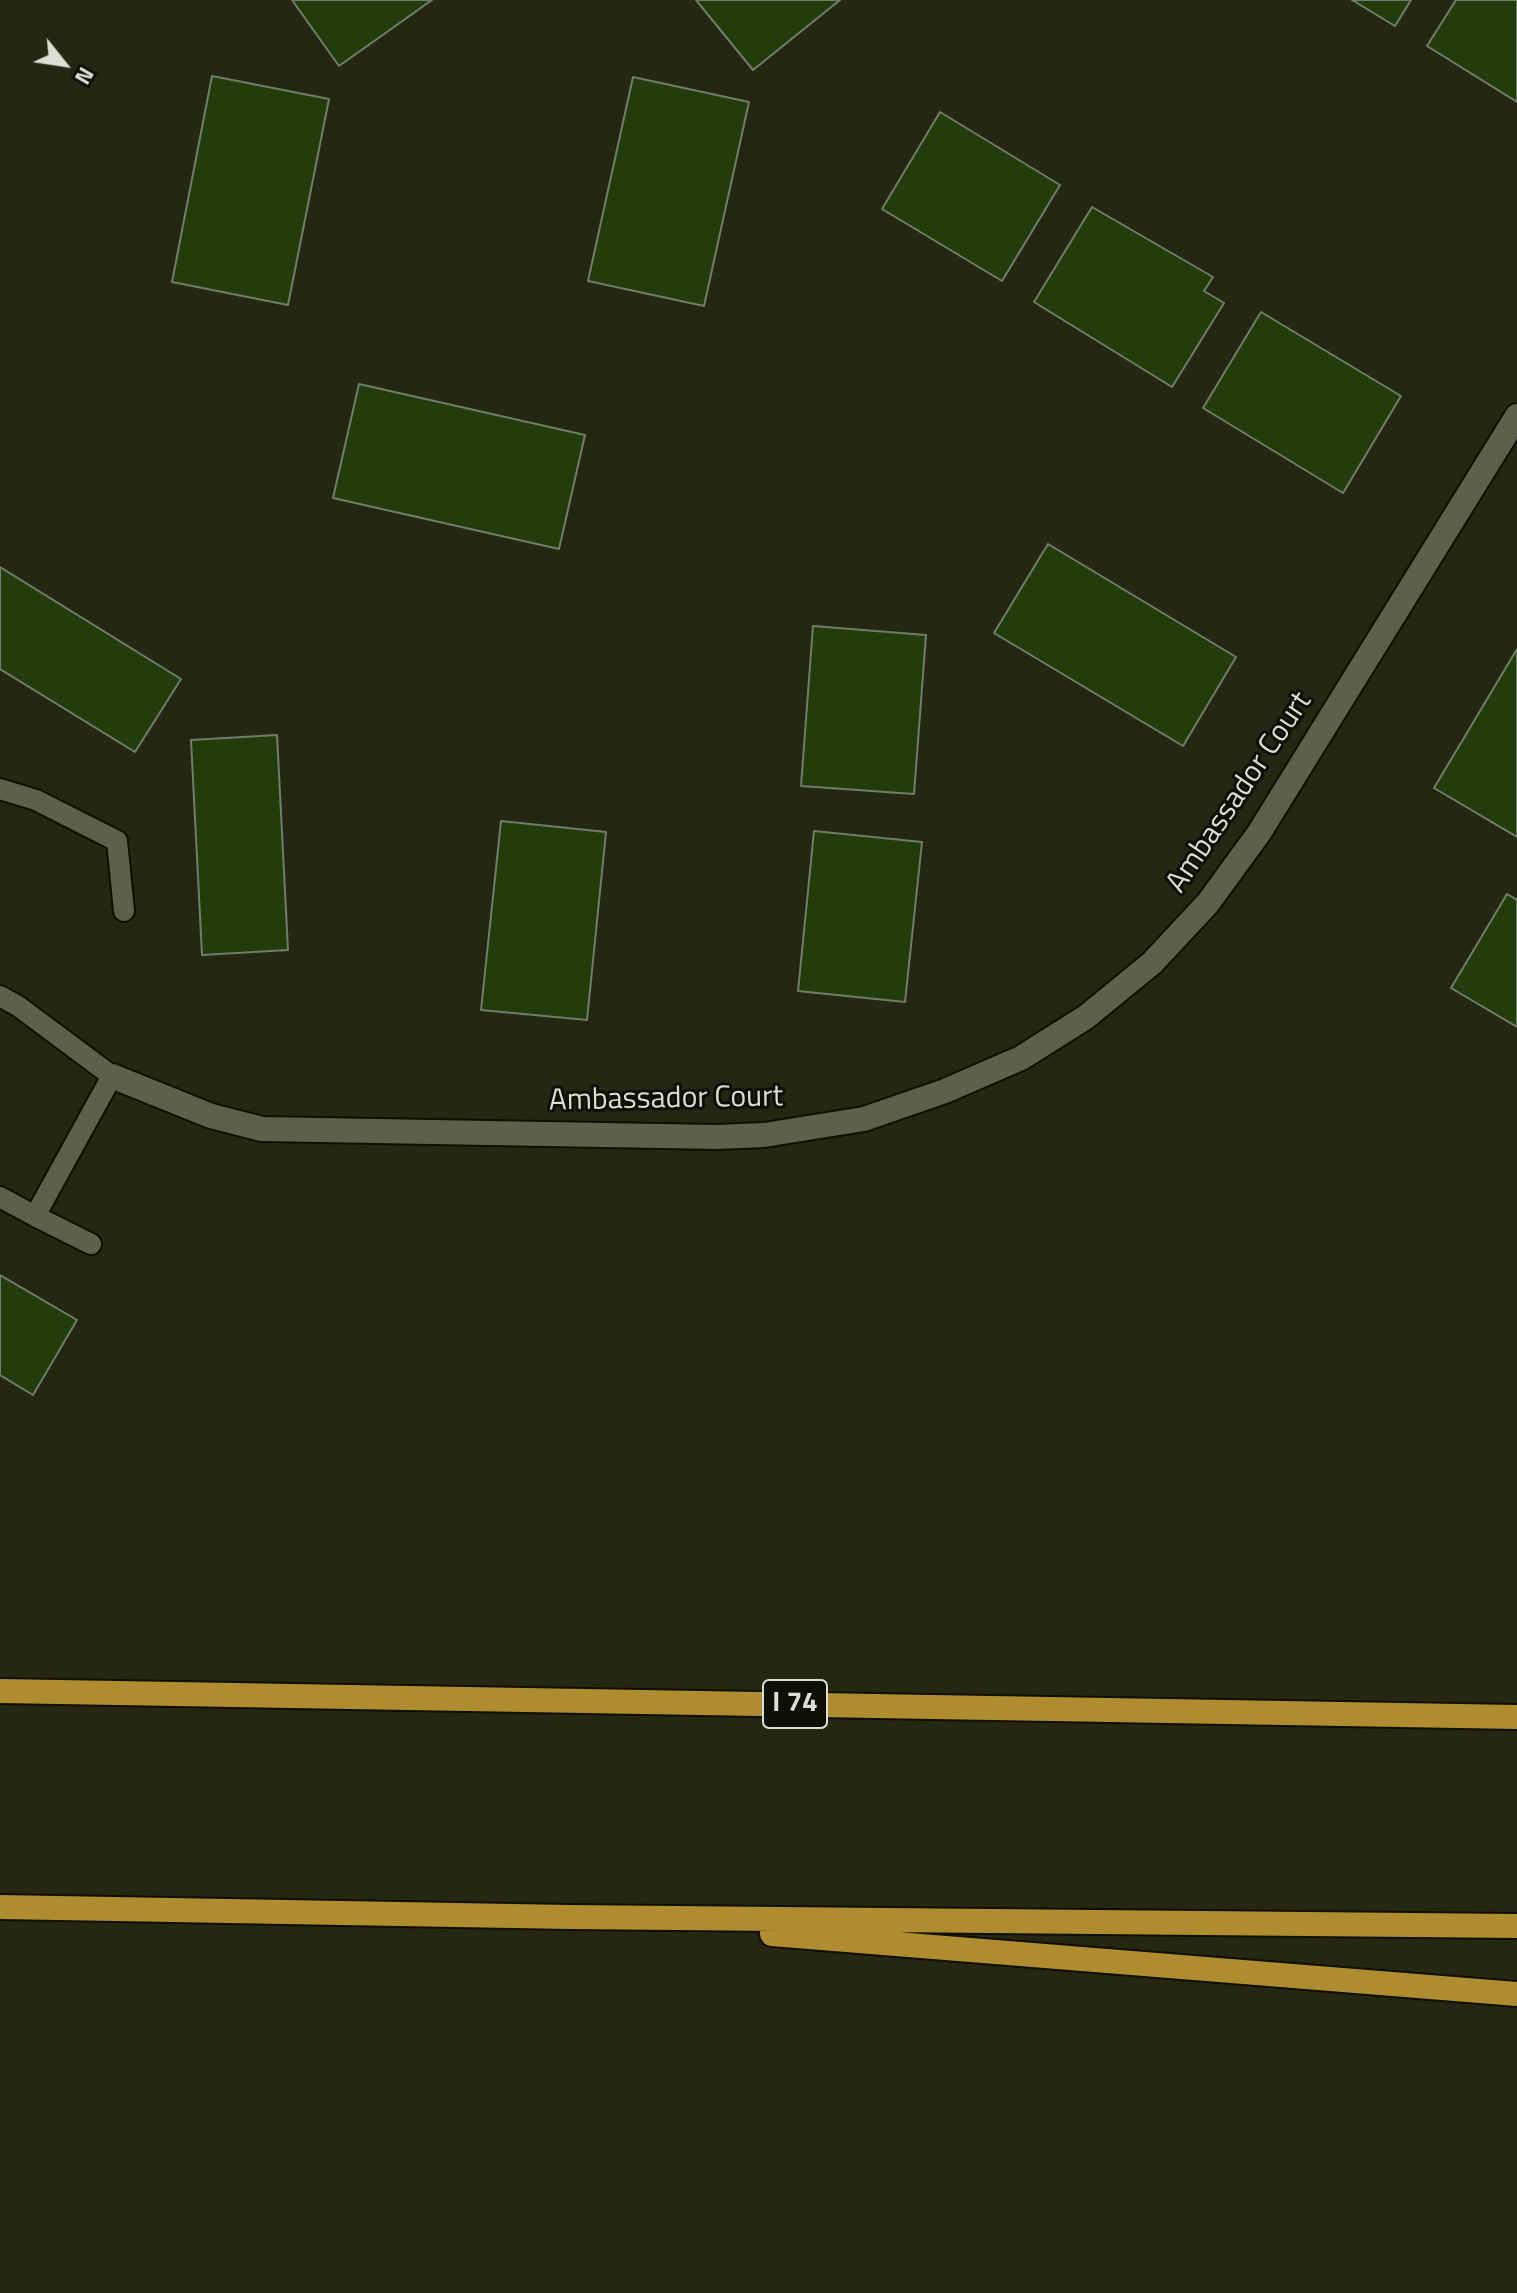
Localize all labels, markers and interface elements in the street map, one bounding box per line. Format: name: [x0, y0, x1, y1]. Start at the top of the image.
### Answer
north arrow: [24, 24, 104, 104]
text: N: [66, 61, 103, 91]
street label: Ambassador Court: [1160, 686, 1320, 900]
street label: Ambassador Court: [549, 1080, 783, 1120]
road number: I 74: [763, 1680, 827, 1728]

